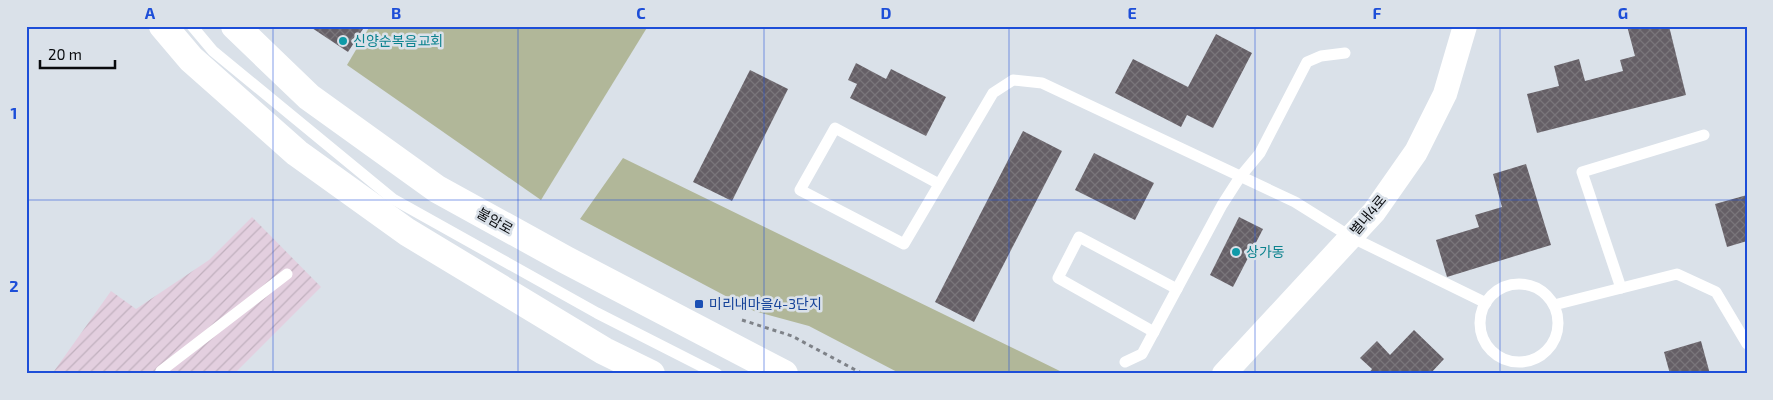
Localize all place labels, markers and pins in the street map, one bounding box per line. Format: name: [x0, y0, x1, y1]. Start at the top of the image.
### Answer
place label: 신양순복음교회: [353, 32, 443, 49]
marker: 신양순복음교회: [337, 35, 349, 47]
place label: 상가동: [1246, 243, 1285, 260]
marker: 상가동: [1230, 246, 1242, 258]
place label: 미리내마을4-3단지: [709, 295, 822, 312]
marker: 미리내마을4-3단지: [693, 298, 705, 310]

